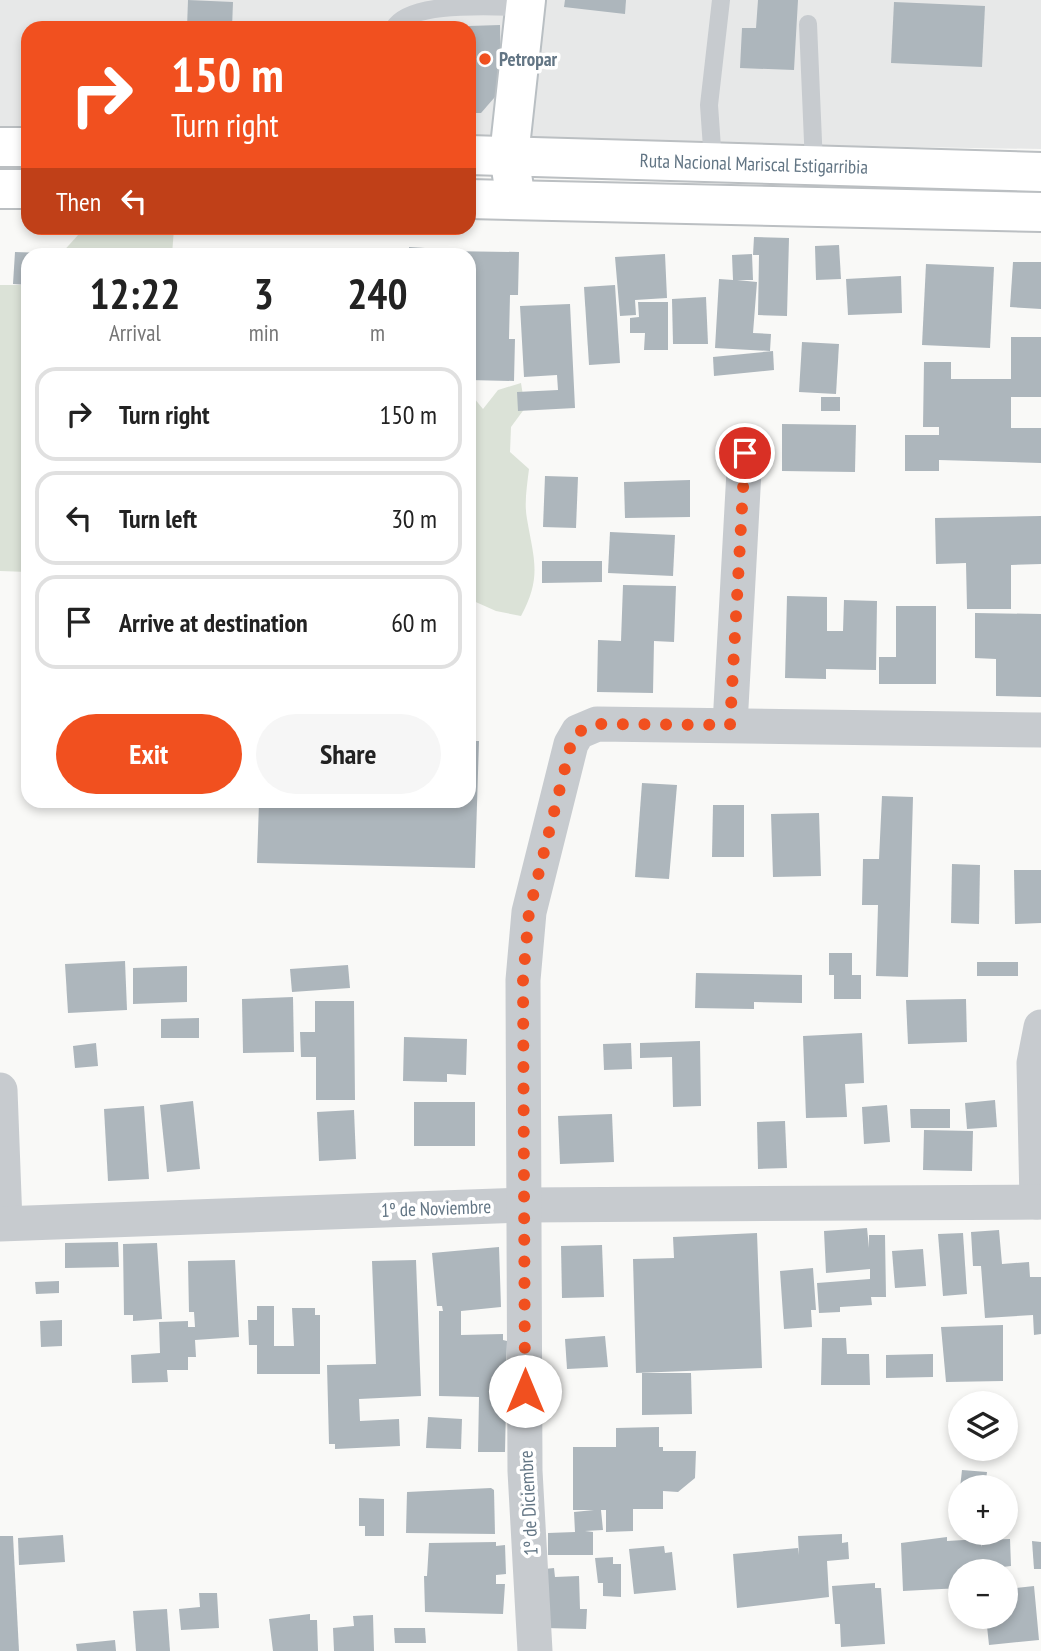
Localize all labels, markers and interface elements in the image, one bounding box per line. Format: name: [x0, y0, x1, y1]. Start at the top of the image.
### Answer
text: 150 m: [171, 42, 284, 106]
place label: Petropar: [499, 47, 558, 71]
icon: right: [56, 49, 147, 140]
marker: Petropar: [477, 51, 493, 67]
text: Turn right: [171, 104, 279, 146]
street label: Ruta Nacional Mariscal Estigarribia: [639, 148, 868, 179]
icon: left: [115, 182, 153, 220]
text: Then: [56, 185, 101, 218]
text: 12:22: [89, 266, 180, 321]
text: 3: [254, 266, 274, 321]
text: 240: [347, 266, 408, 321]
text: Arrival: [109, 318, 161, 347]
text: min: [249, 318, 279, 347]
text: m: [370, 318, 385, 347]
icon: right: [60, 395, 98, 433]
text: Turn right: [119, 398, 210, 431]
text: 150 m: [379, 398, 437, 431]
pin: [715, 423, 775, 483]
icon: arrive: [726, 434, 764, 472]
icon: left: [60, 499, 98, 537]
text: Turn left: [119, 502, 197, 535]
text: 30 m: [391, 502, 437, 535]
icon: arrive: [60, 603, 98, 641]
text: Arrive at destination: [119, 606, 308, 639]
text: 60 m: [391, 606, 437, 639]
button: Exit: [56, 714, 242, 794]
button: Share: [256, 714, 441, 794]
street label: 1º de Noviembre: [381, 1194, 492, 1222]
position arrow: [488, 1354, 562, 1428]
map controls: [948, 1391, 1018, 1629]
button: layers: [948, 1391, 1018, 1461]
street label: 1º de Diciembre: [513, 1450, 543, 1556]
button: +: [948, 1475, 1018, 1545]
button: −: [948, 1559, 1018, 1629]

